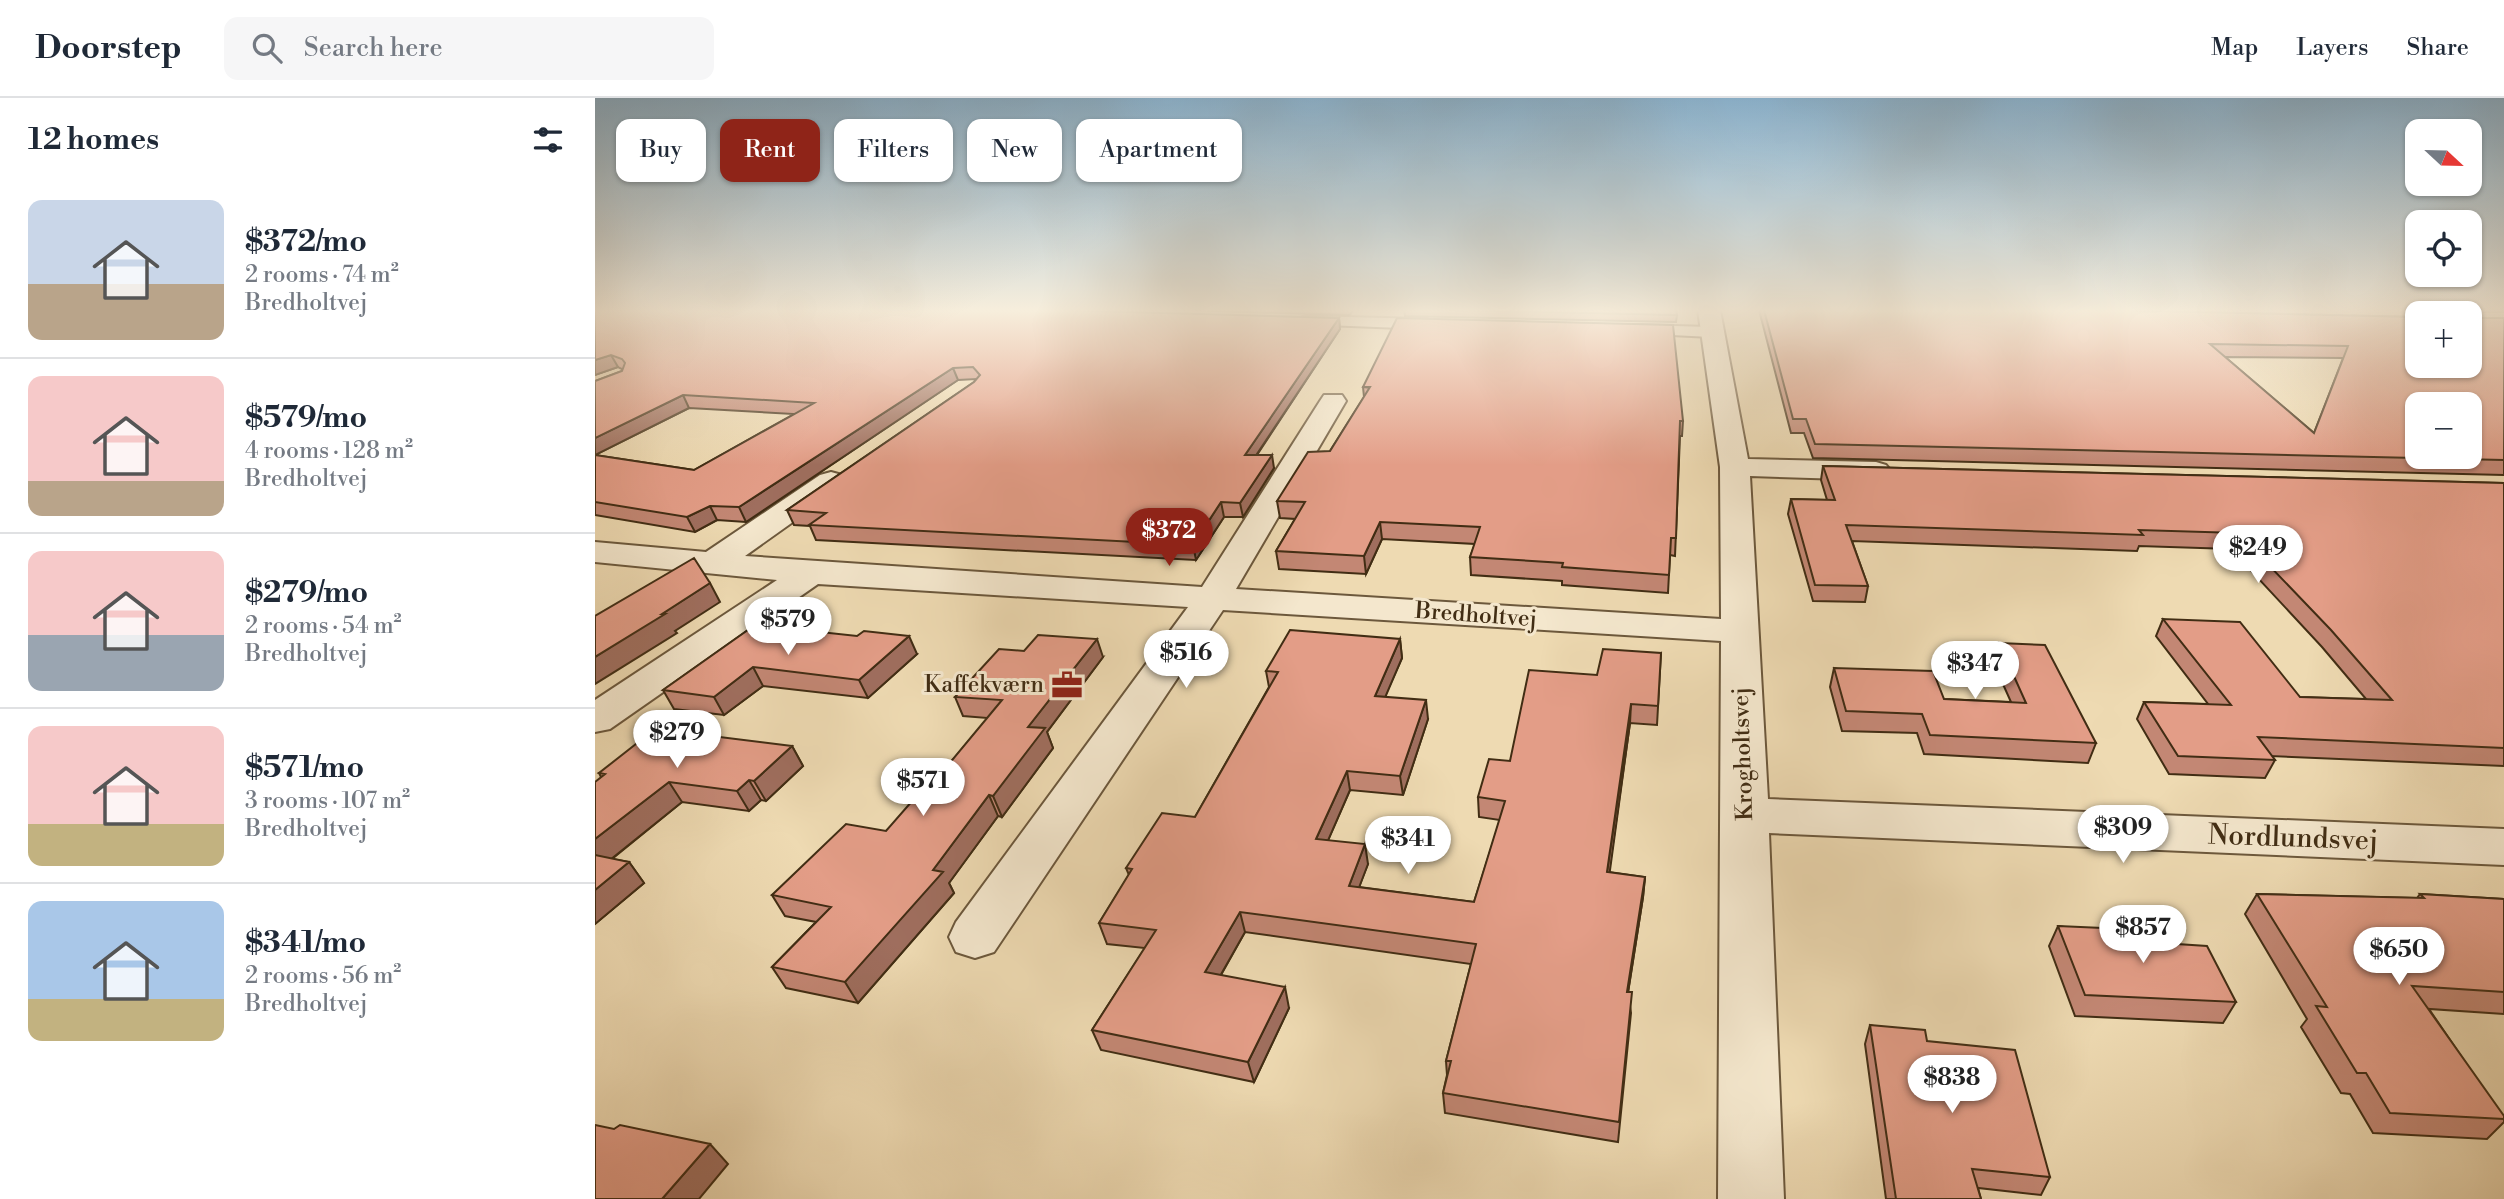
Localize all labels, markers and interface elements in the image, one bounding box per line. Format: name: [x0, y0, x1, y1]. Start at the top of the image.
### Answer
search box: [224, 17, 714, 80]
text: Doorstep: [35, 28, 182, 69]
icon: search: [248, 29, 286, 67]
text: Search here: [304, 32, 443, 64]
text: Map: [2211, 33, 2258, 63]
text: Layers: [2296, 33, 2368, 63]
text: Share: [2406, 33, 2469, 63]
chip: Buy: [616, 119, 706, 182]
chip: Rent: [720, 119, 820, 182]
chip: Filters: [834, 119, 953, 182]
chip: New: [967, 119, 1062, 182]
chip: Apartment: [1076, 119, 1242, 182]
north arrow: [2405, 119, 2481, 196]
map controls: [2405, 119, 2482, 469]
text: 12 homes: [28, 121, 159, 159]
icon: filters: [529, 121, 567, 159]
button: locate: [2405, 210, 2482, 287]
text: $372/mo: [245, 223, 367, 261]
icon: home: [84, 228, 168, 312]
text: 2 rooms · 74 m²: [245, 261, 399, 289]
text: Bredholtvej: [245, 289, 367, 317]
button: +: [2405, 301, 2482, 378]
button: −: [2405, 392, 2482, 469]
text: $579/mo: [245, 399, 367, 437]
icon: home: [84, 404, 168, 488]
text: 4 rooms · 128 m²: [245, 437, 413, 465]
text: Bredholtvej: [245, 465, 367, 493]
pin: $372: [1128, 508, 1210, 568]
text: $372: [1142, 517, 1196, 545]
pin: $249: [2217, 526, 2299, 585]
text: $249: [2229, 534, 2287, 562]
text: $279/mo: [245, 574, 368, 612]
icon: home: [84, 579, 168, 663]
street label: Bredholtvej: [1413, 597, 1538, 633]
pin: $579: [747, 598, 829, 657]
text: $579: [761, 606, 815, 634]
text: 2 rooms · 54 m²: [245, 612, 402, 640]
pin: $516: [1145, 630, 1227, 690]
text: $516: [1160, 639, 1212, 667]
text: Bredholtvej: [245, 640, 367, 668]
pin: $347: [1934, 642, 2016, 701]
text: $347: [1947, 650, 2003, 678]
office icon: Kaffekværn: [1050, 668, 1084, 702]
place label: Kaffekværn: [924, 671, 1044, 699]
street label: Krogholtsvej: [1727, 687, 1759, 821]
pin: $279: [636, 710, 718, 770]
text: $279: [649, 719, 705, 747]
text: $571/mo: [245, 749, 364, 787]
icon: home: [84, 754, 168, 838]
pin: $571: [882, 758, 964, 818]
text: $571: [897, 767, 949, 795]
text: 3 rooms · 107 m²: [245, 787, 410, 815]
pin: $309: [2082, 806, 2164, 865]
text: $309: [2094, 814, 2152, 842]
text: Bredholtvej: [245, 815, 367, 843]
pin: $341: [1367, 816, 1449, 876]
street label: Nordlundsvej: [2207, 818, 2379, 858]
text: $341: [1381, 825, 1435, 853]
pin: $857: [2102, 906, 2184, 965]
text: $857: [2115, 914, 2171, 942]
text: $341/mo: [245, 924, 366, 962]
pin: $650: [2358, 928, 2440, 987]
icon: home: [84, 929, 168, 1013]
text: $650: [2369, 936, 2429, 964]
text: 2 rooms · 56 m²: [245, 962, 401, 990]
text: Bredholtvej: [245, 990, 367, 1018]
pin: $838: [1911, 1056, 1993, 1115]
text: $838: [1924, 1064, 1980, 1092]

